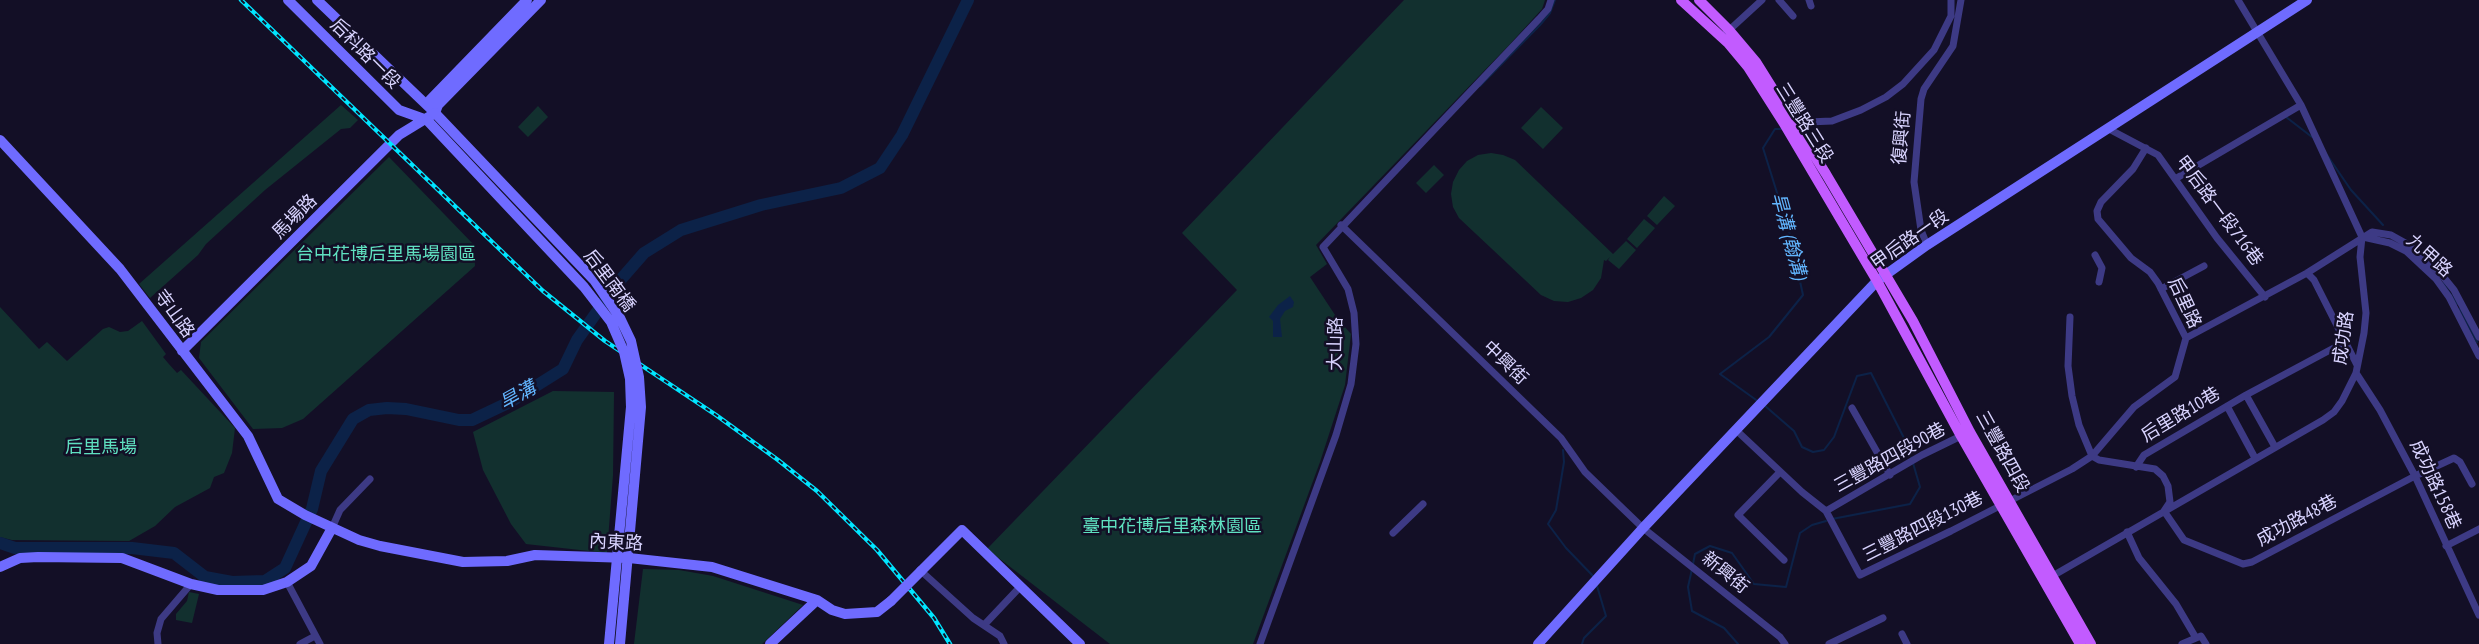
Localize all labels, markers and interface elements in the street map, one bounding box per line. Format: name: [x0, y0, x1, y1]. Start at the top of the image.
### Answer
street label: 后科路一段: [326, 15, 404, 93]
street label: 三豐路三段: [1771, 79, 1837, 167]
street label: 復興街: [1889, 110, 1915, 166]
street label: 甲后路一段716巷: [2171, 152, 2267, 270]
street label: 馬場路: [268, 190, 322, 244]
water label: 旱溝 (翰溝): [1765, 190, 1811, 282]
street label: 甲后路一段: [1867, 205, 1953, 275]
street label: 九甲路: [2402, 230, 2456, 282]
park label: 台中花博后里馬場園區: [296, 244, 476, 266]
street label: 后里南橋: [579, 246, 639, 316]
street label: 后里路: [2163, 274, 2205, 332]
street label: 寺山路: [149, 286, 199, 342]
street label: 成功路: [2330, 310, 2358, 366]
street label: 大山路: [1325, 317, 1347, 371]
street label: 中興街: [1478, 336, 1532, 390]
water label: 旱溝: [496, 377, 540, 415]
street label: 后里路10巷: [2138, 383, 2224, 447]
street label: 三豐路四段: [1971, 407, 2033, 497]
street label: 三豐路四段90巷: [1830, 418, 1950, 498]
park label: 后里馬場: [65, 437, 137, 459]
street label: 成功路158巷: [2405, 437, 2465, 533]
street label: 三豐路四段130巷: [1859, 487, 1987, 567]
street label: 成功路48巷: [2253, 491, 2341, 551]
park label: 臺中花博后里森林園區: [1082, 516, 1262, 538]
street label: 內東路: [588, 531, 644, 555]
street label: 新興街: [1697, 548, 1753, 598]

